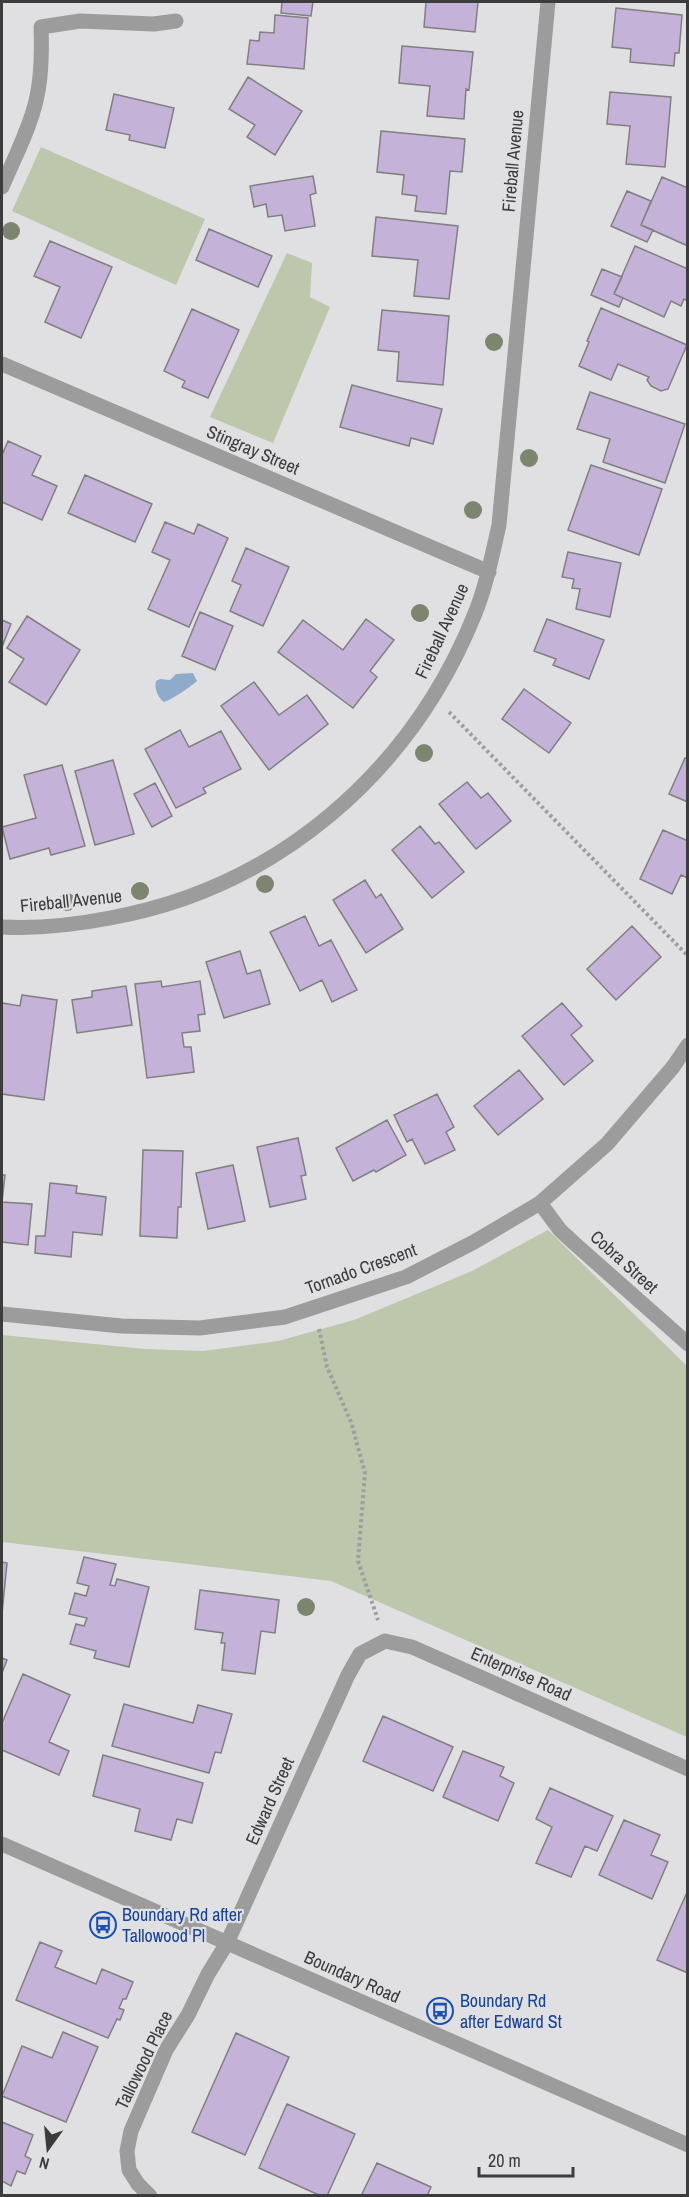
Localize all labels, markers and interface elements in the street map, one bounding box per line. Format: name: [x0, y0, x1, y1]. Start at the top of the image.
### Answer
street label: Fireball Avenue: [496, 109, 529, 213]
street label: Stingray Street: [203, 419, 303, 480]
street label: Fireball Avenue: [409, 579, 474, 682]
street label: Fireball Avenue: [19, 883, 123, 918]
street label: Cobra Street: [585, 1224, 664, 1299]
street label: Tornado Crescent: [302, 1237, 420, 1300]
street label: Enterprise Road: [467, 1640, 575, 1707]
street label: Edward Street: [239, 1753, 300, 1849]
place label: Boundary Rd after Tallowood Pl: [122, 1902, 242, 1948]
bus stop icon: Boundary Rd after Tallowood Pl: [88, 1910, 118, 1940]
street label: Boundary Road: [300, 1944, 404, 2009]
place label: Boundary Rd after Edward St: [460, 1988, 562, 2034]
bus stop icon: Boundary Rd after Edward St: [425, 1996, 455, 2026]
street label: Tallowood Place: [109, 2006, 178, 2113]
north arrow: [18, 2119, 78, 2179]
scale bar: [479, 2140, 574, 2178]
text: 20 m: [488, 2148, 521, 2173]
text: N: [37, 2152, 52, 2175]

